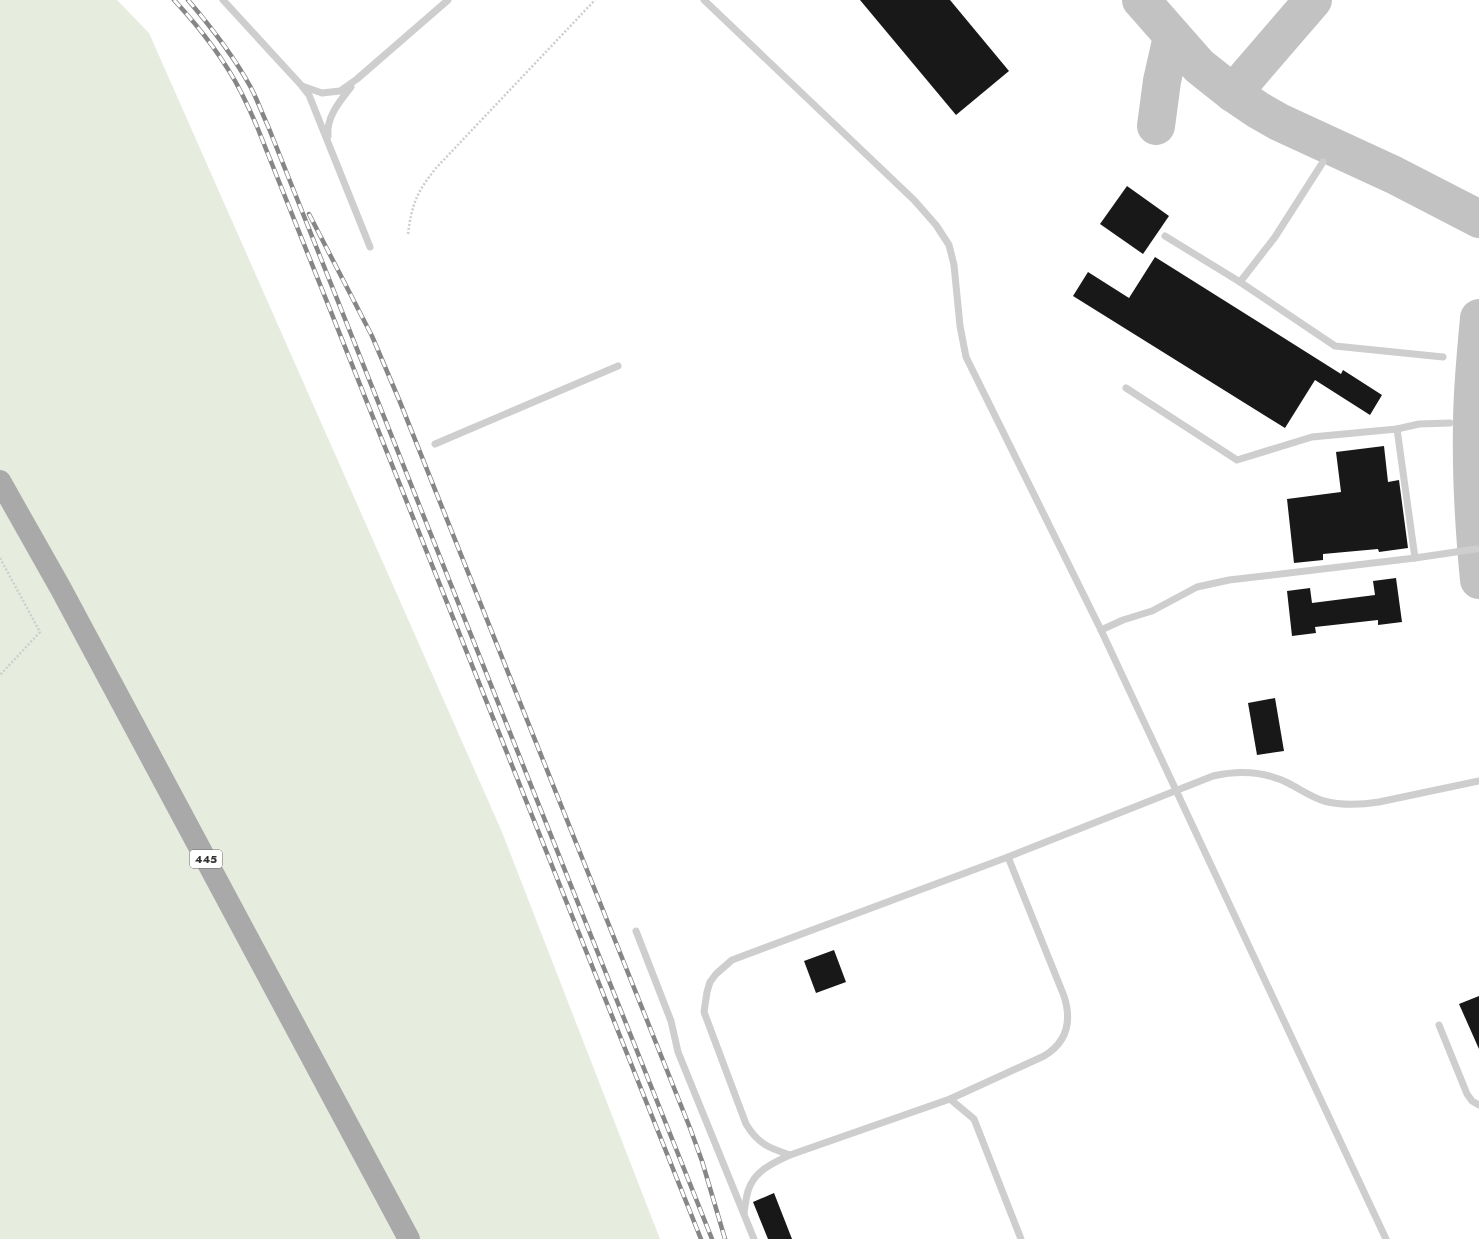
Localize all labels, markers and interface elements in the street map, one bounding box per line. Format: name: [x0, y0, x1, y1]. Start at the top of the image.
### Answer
road number: 445: [190, 850, 222, 868]

